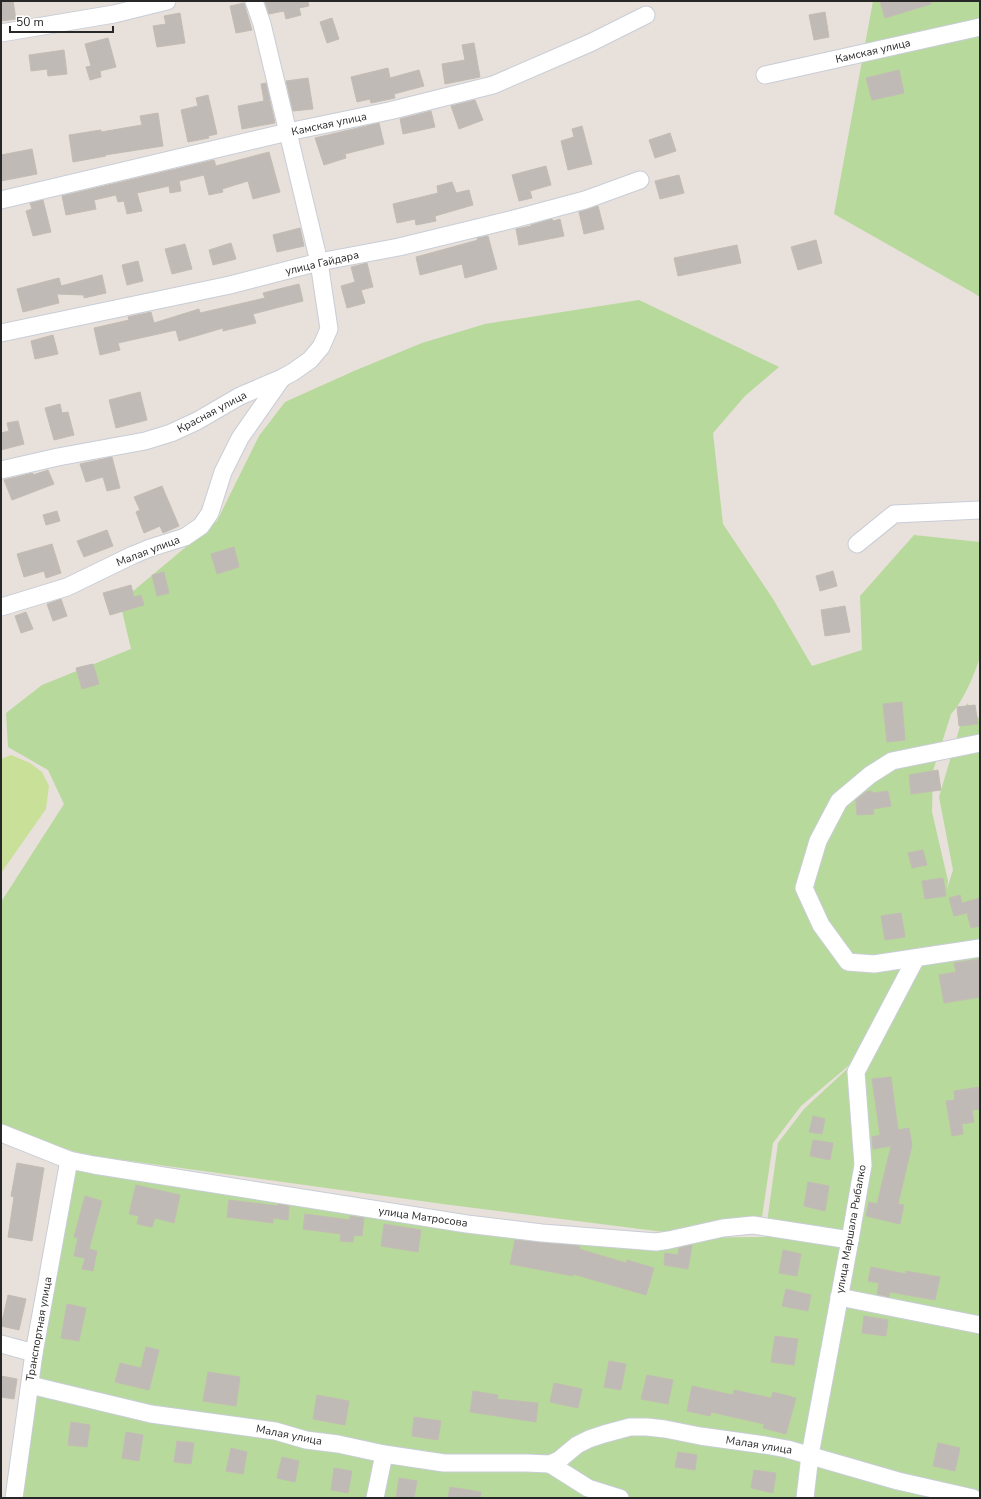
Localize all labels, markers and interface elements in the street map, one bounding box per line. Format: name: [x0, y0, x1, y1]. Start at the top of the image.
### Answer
scale bar: [10, 8, 113, 34]
text: 50 m: [16, 14, 44, 30]
street label: Камская улица: [834, 35, 912, 67]
street label: Камская улица: [290, 109, 368, 139]
street label: улица Гайдара: [284, 247, 360, 279]
street label: Красная улица: [175, 387, 249, 437]
street label: Малая улица: [114, 532, 182, 570]
street label: улица Маршала Рыбалко: [832, 1163, 870, 1295]
street label: улица Матросова: [377, 1203, 469, 1231]
street label: Транспортная улица: [22, 1276, 56, 1382]
street label: Малая улица: [255, 1421, 323, 1449]
street label: Малая улица: [725, 1432, 793, 1458]

